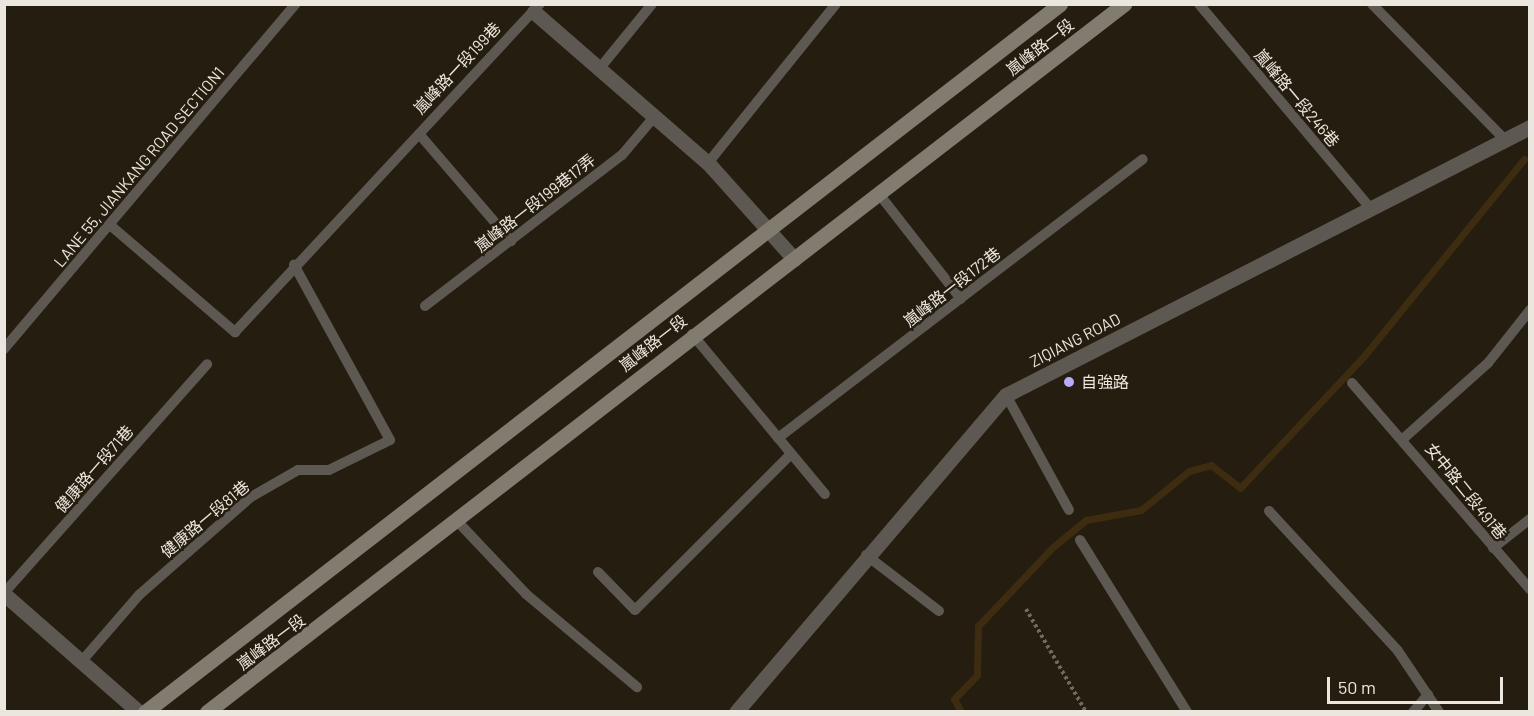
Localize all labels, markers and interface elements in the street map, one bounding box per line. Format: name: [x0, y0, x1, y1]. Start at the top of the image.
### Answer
street label: 嵐峰路一段: [1003, 15, 1077, 79]
street label: 嵐峰路一段199巷: [410, 18, 504, 118]
street label: 嵐峰路一段246巷: [1251, 45, 1343, 151]
street label: LANE 55, JIANKANG ROAD SECTION1: [50, 63, 228, 271]
street label: 嵐峰路一段199巷17弄: [471, 150, 599, 256]
street label: 嵐峰路一段172巷: [900, 243, 1004, 331]
street label: ZIQIANG ROAD: [1026, 309, 1124, 371]
street label: 嵐峰路一段: [616, 311, 690, 375]
place label: 自強路: [1081, 372, 1129, 392]
marker: 自強路: [1062, 375, 1076, 389]
street label: 健康路一段71巷: [51, 421, 137, 517]
street label: 女中路二段491巷: [1421, 439, 1511, 543]
street label: 健康路一段81巷: [157, 476, 253, 562]
street label: 嵐峰路一段: [233, 610, 309, 674]
scale bar: [1330, 665, 1506, 703]
text: 50 m: [1338, 676, 1376, 698]

